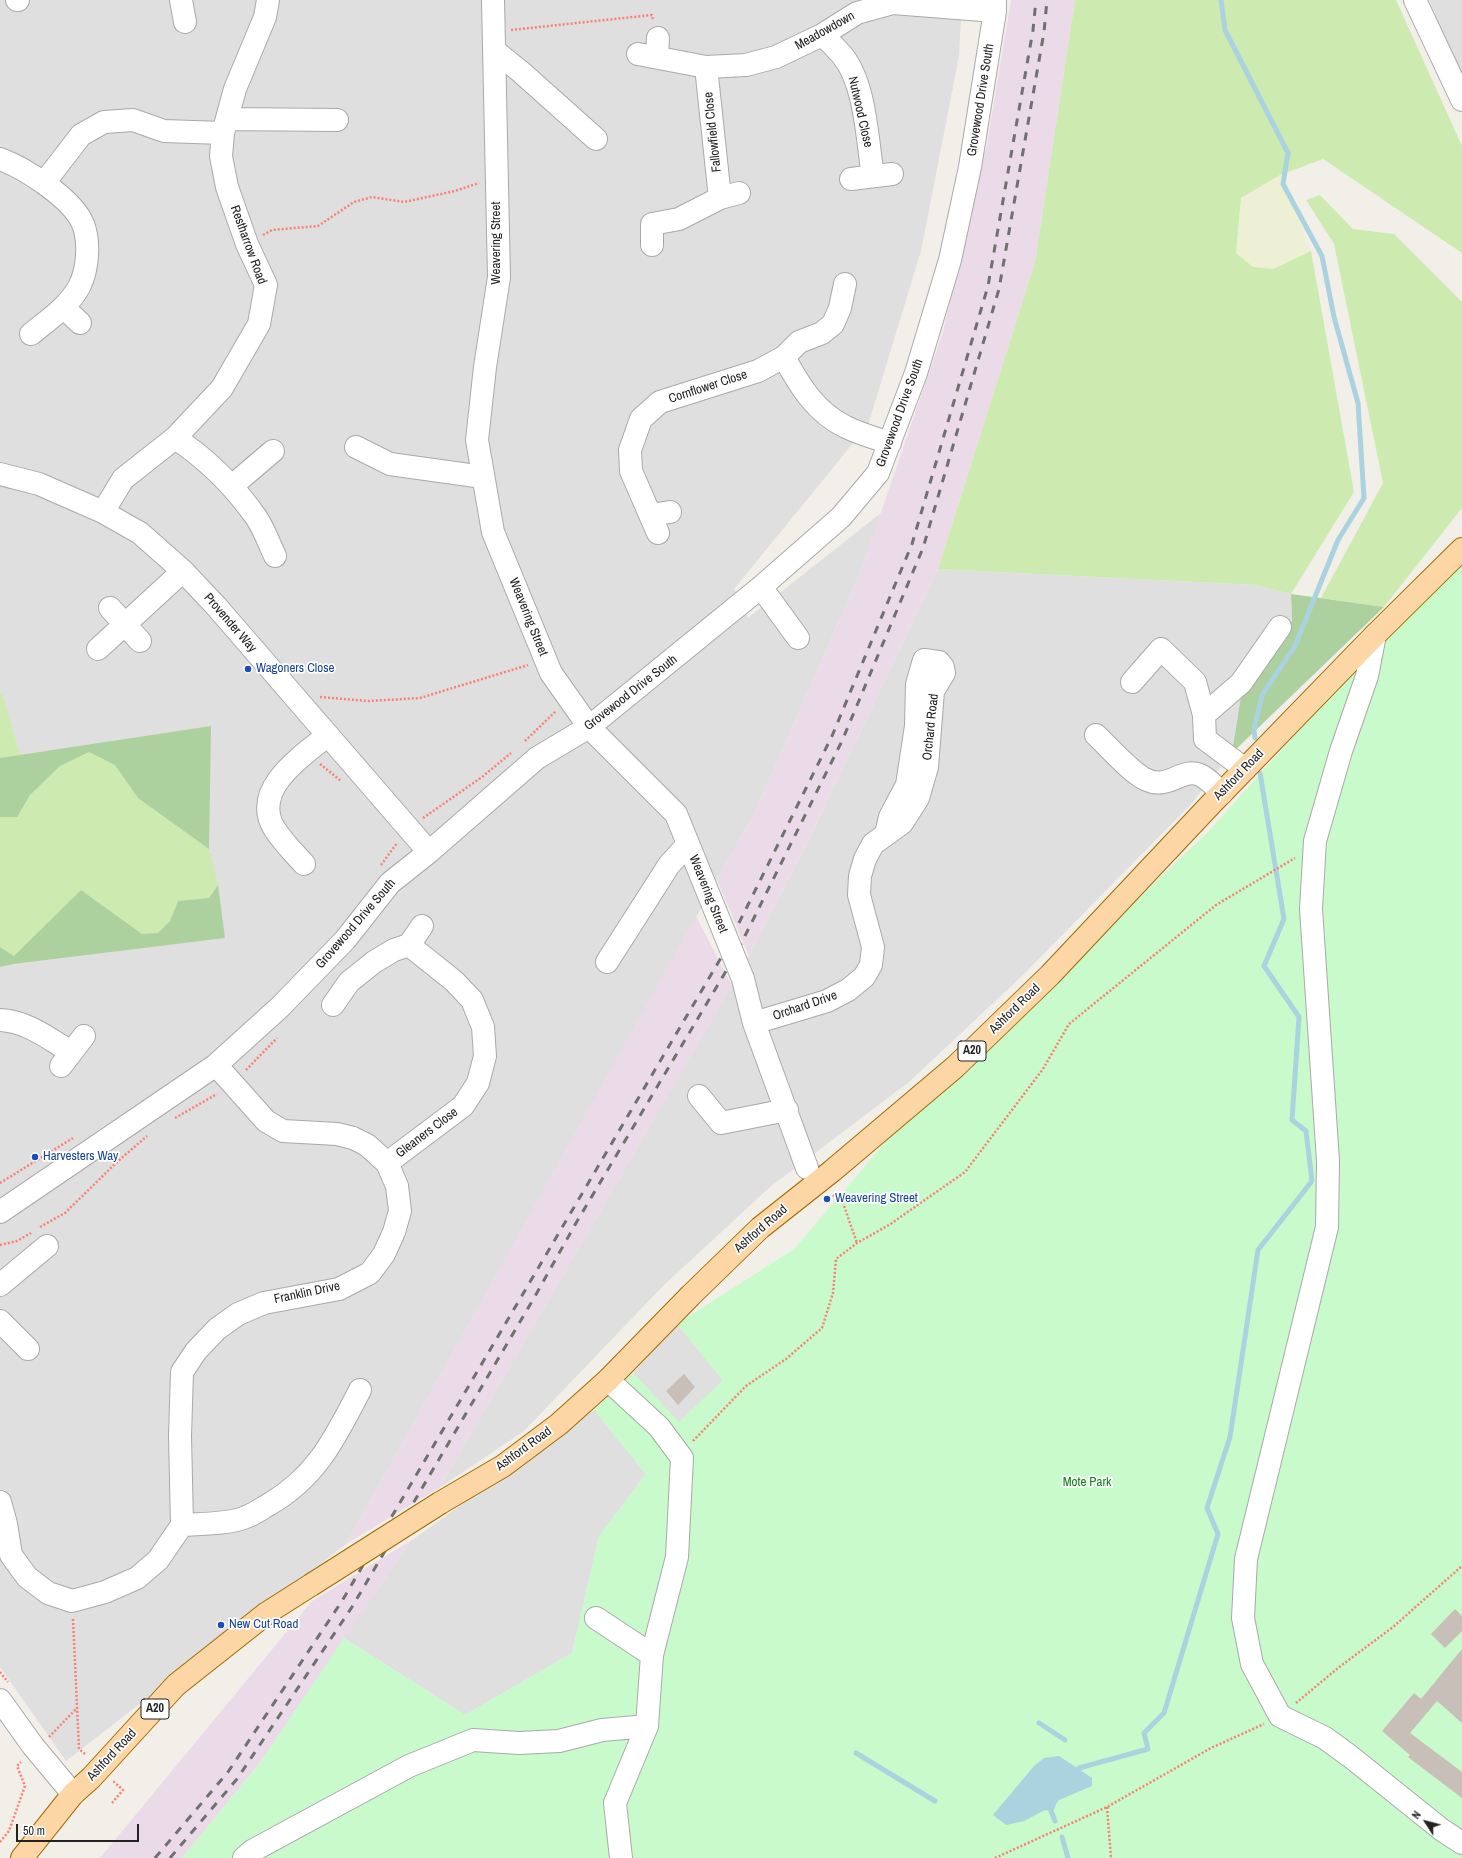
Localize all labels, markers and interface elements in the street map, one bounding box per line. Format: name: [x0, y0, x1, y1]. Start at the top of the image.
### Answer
street label: Meadowdown: [792, 8, 858, 54]
street label: Grovewood Drive South: [964, 43, 998, 157]
street label: Nutwood Close: [844, 75, 876, 149]
street label: Fallowfield Close: [701, 91, 725, 173]
street label: Weavering Street: [489, 202, 505, 284]
street label: Restharrow Road: [226, 203, 270, 287]
street label: Grovewood Drive South: [873, 357, 927, 469]
street label: Cornflower Close: [667, 367, 749, 407]
street label: Weavering Street: [505, 576, 551, 658]
street label: Provender Way: [200, 590, 260, 656]
street label: Grovewood Drive South: [581, 652, 681, 734]
place label: Wagoners Close: [256, 661, 334, 677]
marker: Wagoners Close: [243, 664, 253, 674]
street label: Orchard Road: [920, 693, 942, 761]
street label: Ashford Road: [1211, 746, 1267, 804]
street label: Weavering Street: [685, 853, 731, 935]
street label: Grovewood Drive South: [313, 876, 399, 972]
street label: Ashford Road: [986, 981, 1044, 1037]
street label: Orchard Drive: [771, 988, 839, 1024]
road number: A20: [958, 1041, 986, 1061]
street label: Gleaners Close: [393, 1105, 461, 1161]
place label: Harvesters Way: [43, 1149, 118, 1165]
marker: Harvesters Way: [30, 1152, 40, 1162]
place label: Weavering Street: [835, 1191, 918, 1207]
marker: Weavering Street: [822, 1194, 832, 1204]
street label: Ashford Road: [731, 1202, 791, 1256]
street label: Franklin Drive: [273, 1278, 341, 1308]
street label: Ashford Road: [493, 1424, 555, 1474]
park label: Mote Park: [1063, 1475, 1111, 1491]
place label: New Cut Road: [229, 1617, 298, 1633]
marker: New Cut Road: [216, 1620, 226, 1630]
road number: A20: [141, 1699, 169, 1719]
street label: Ashford Road: [84, 1726, 140, 1784]
north arrow: [1406, 1802, 1446, 1842]
text: N: [1409, 1808, 1424, 1822]
scale bar: [18, 1816, 141, 1842]
text: 50 m: [23, 1823, 45, 1839]

